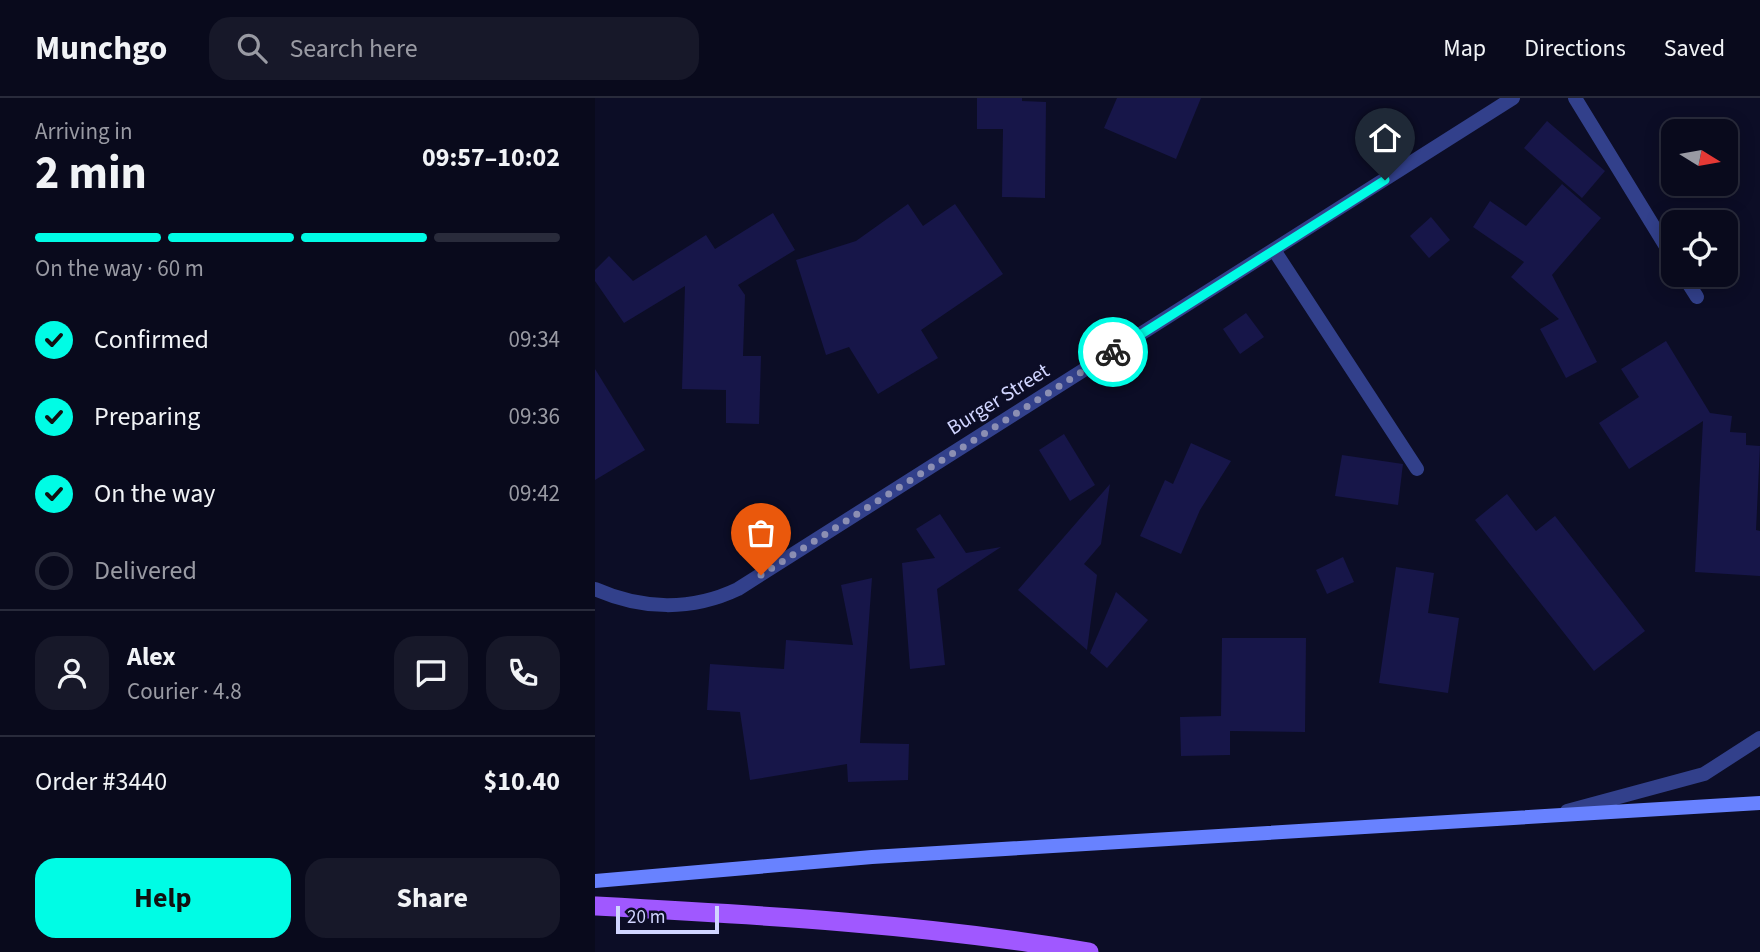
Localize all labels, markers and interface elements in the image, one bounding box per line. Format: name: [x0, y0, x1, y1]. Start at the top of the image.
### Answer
search box: [209, 17, 699, 80]
text: Munchgo: [35, 25, 167, 72]
icon: search: [233, 29, 271, 67]
text: Search here: [289, 30, 418, 67]
text: Map: [1443, 31, 1486, 66]
text: Directions: [1524, 31, 1626, 66]
text: Saved: [1664, 31, 1725, 66]
pin: [1355, 108, 1415, 180]
text: Arriving in: [35, 115, 133, 148]
icon: home: [1366, 119, 1404, 157]
north arrow: [1661, 119, 1738, 196]
map controls: [1661, 119, 1738, 287]
text: 09:57–10:02: [422, 139, 560, 176]
text: 2 min: [35, 141, 147, 206]
button: locate: [1661, 210, 1738, 287]
text: On the way · 60 m: [35, 252, 204, 285]
courier: [1078, 317, 1148, 387]
icon: check: [35, 321, 73, 359]
text: Confirmed: [94, 321, 209, 358]
text: 09:34: [509, 323, 560, 356]
icon: bike: [1094, 333, 1132, 371]
street label: Burger Street: [941, 356, 1055, 442]
icon: check: [35, 398, 73, 436]
text: Preparing: [94, 398, 200, 435]
text: 09:36: [509, 400, 560, 433]
icon: check: [35, 475, 73, 513]
text: On the way: [94, 475, 215, 512]
text: 09:42: [509, 477, 560, 510]
pin: [731, 503, 791, 575]
icon: bag: [742, 514, 780, 552]
text: Delivered: [94, 552, 197, 589]
button: person: [35, 636, 109, 710]
button: chat: [394, 636, 468, 710]
button: phone: [486, 636, 560, 710]
text: Alex: [127, 638, 176, 675]
text: Courier · 4.8: [127, 675, 242, 708]
text: Order #3440: [35, 763, 167, 800]
text: $10.40: [484, 763, 560, 800]
button: Help: [35, 858, 291, 938]
button: Share: [305, 858, 560, 938]
scale bar: [616, 903, 719, 935]
text: 20 m: [627, 904, 665, 931]

